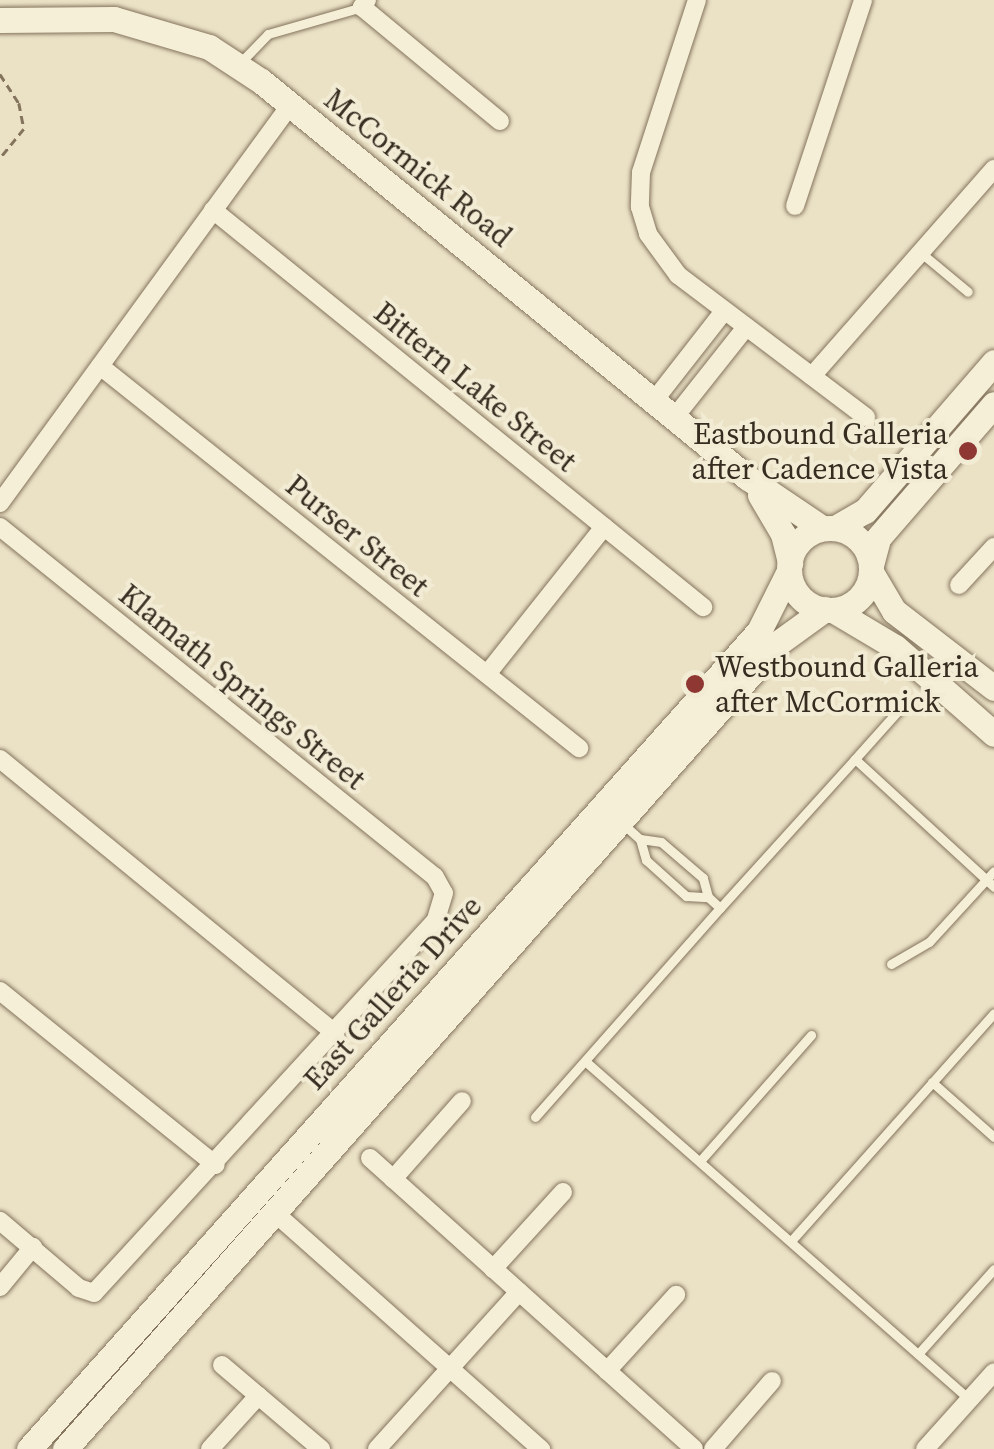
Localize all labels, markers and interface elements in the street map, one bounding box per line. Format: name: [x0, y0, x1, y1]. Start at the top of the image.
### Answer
street label: McCormick Road: [317, 81, 519, 255]
street label: Bittern Lake Street: [367, 294, 583, 480]
place label: Eastbound Galleria after Cadence Vista: [691, 416, 948, 486]
marker: Eastbound Galleria after Cadence Vista: [957, 440, 979, 462]
street label: Purser Street: [278, 468, 436, 604]
street label: Klamath Springs Street: [112, 577, 372, 797]
place label: Westbound Galleria after McCormick: [715, 649, 979, 720]
marker: Westbound Galleria after McCormick: [684, 673, 706, 695]
street label: East Galleria Drive: [297, 889, 489, 1097]

